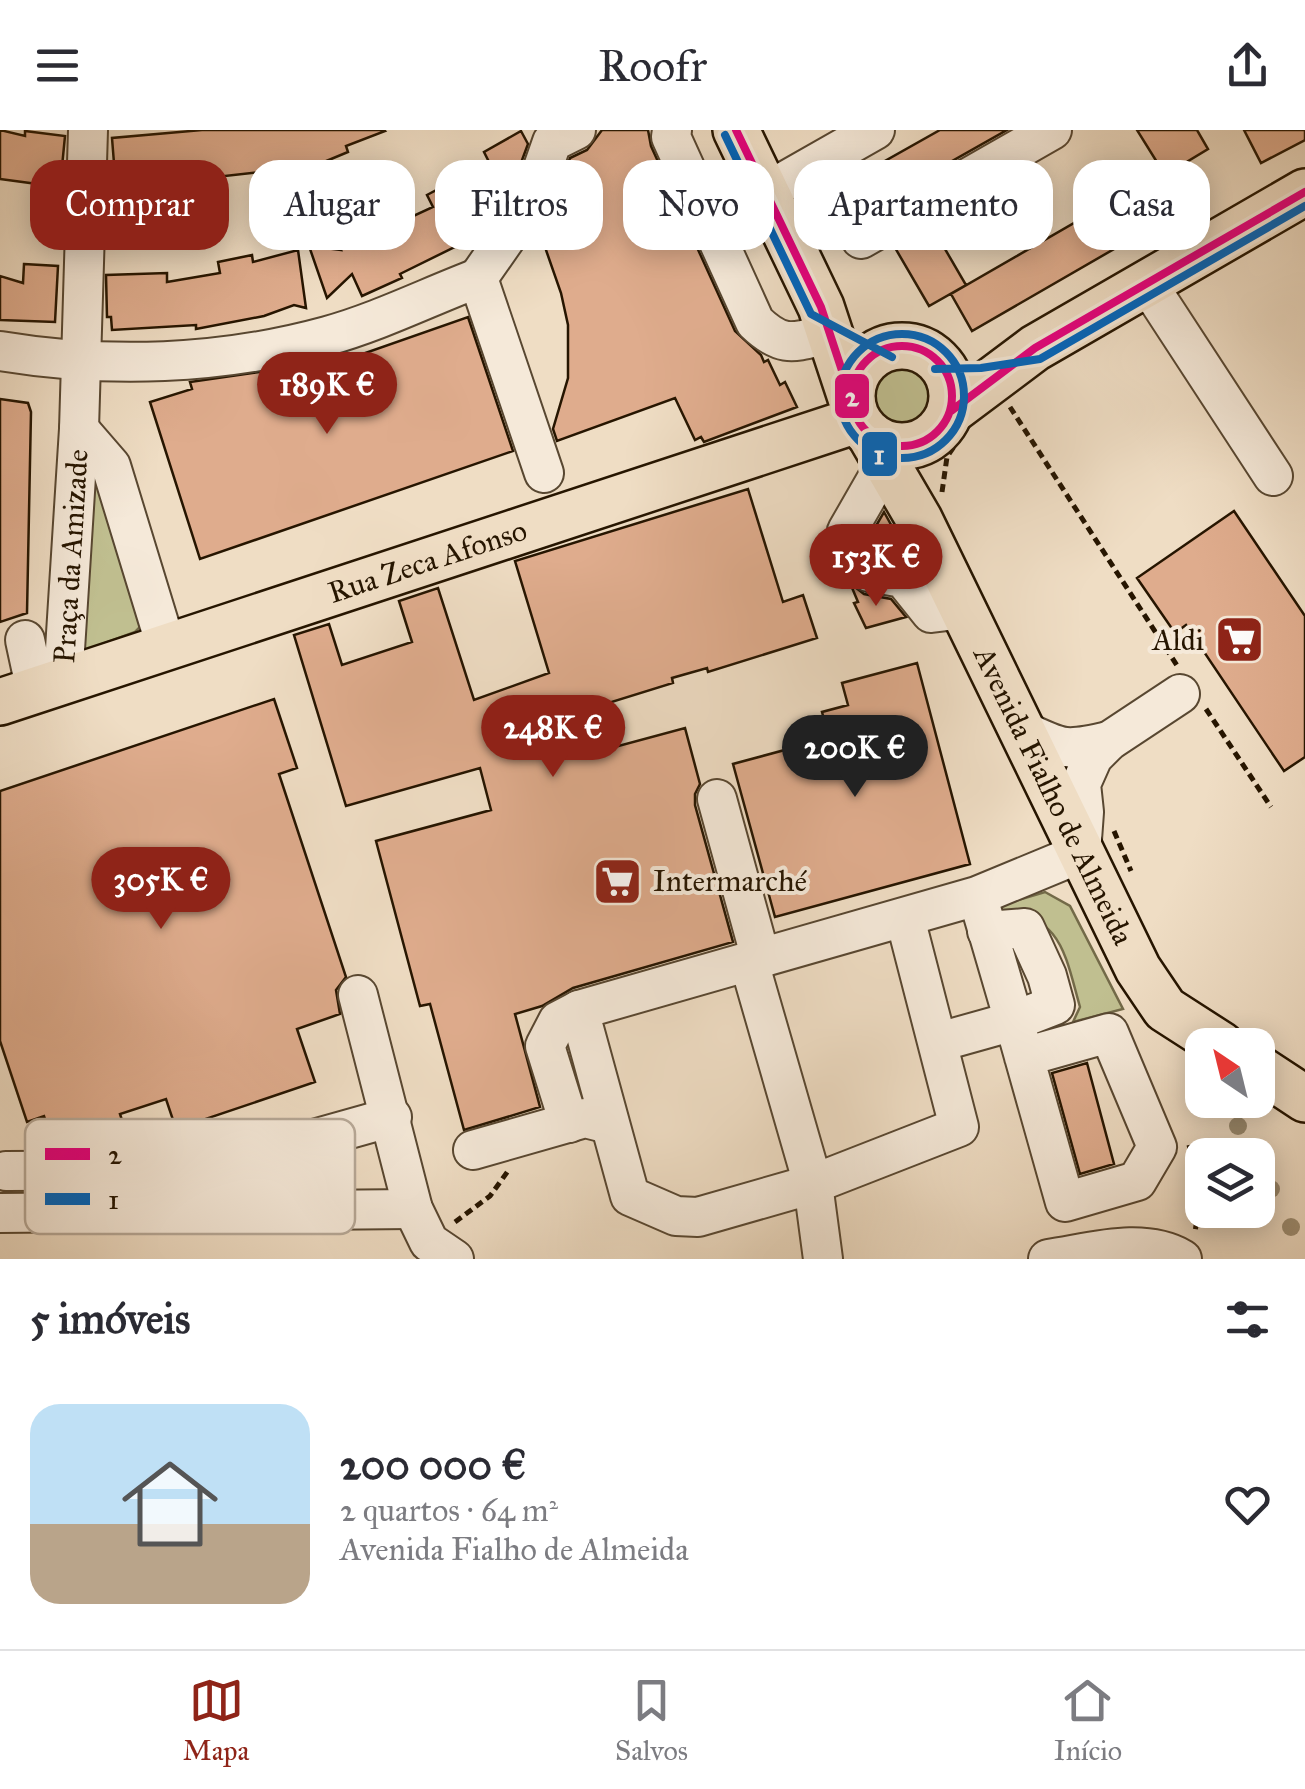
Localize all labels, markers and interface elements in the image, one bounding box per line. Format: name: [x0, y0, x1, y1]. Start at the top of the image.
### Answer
icon: menu: [30, 38, 85, 93]
text: Roofr: [598, 38, 707, 93]
icon: share: [1220, 38, 1275, 93]
chip: Comprar: [30, 160, 229, 250]
chip: Alugar: [249, 160, 415, 250]
chip: Filtros: [435, 160, 603, 250]
chip: Novo: [623, 160, 774, 250]
chip: Apartamento: [794, 160, 1053, 250]
chip: Casa: [1073, 160, 1210, 250]
pin: 189K €: [246, 352, 408, 437]
text: 189K €: [279, 365, 375, 404]
line badge: 2: [833, 372, 871, 420]
text: 2: [845, 379, 860, 414]
line badge: 1: [860, 430, 899, 478]
text: 1: [873, 437, 885, 472]
street label: Praça da Amizade: [46, 448, 96, 665]
street label: Rua Zeca Afonso: [324, 512, 531, 611]
pin: 153K €: [795, 524, 957, 609]
text: 153K €: [831, 537, 921, 576]
supermarket icon: Aldi: [1213, 614, 1265, 666]
place label: Aldi: [1150, 622, 1204, 658]
street label: Avenida Fialho de Almeida: [965, 639, 1142, 951]
pin: 248K €: [472, 695, 634, 780]
text: 248K €: [503, 708, 603, 747]
pin: 200K €: [774, 715, 936, 800]
text: 200K €: [804, 728, 906, 767]
pin: 305K €: [80, 847, 242, 932]
supermarket icon: Intermarché: [592, 855, 644, 907]
text: 305K €: [113, 860, 209, 899]
place label: Intermarché: [653, 863, 808, 899]
north arrow: [1185, 1028, 1275, 1118]
map controls: [1185, 1028, 1275, 1228]
legend: [25, 1119, 355, 1234]
text: 2: [108, 1137, 122, 1172]
button: layers: [1185, 1138, 1275, 1228]
text: 1: [108, 1182, 119, 1217]
icon: filters: [1220, 1292, 1275, 1347]
text: 5 imóveis: [30, 1293, 190, 1345]
text: 200 000 €: [340, 1439, 527, 1491]
icon: home: [110, 1444, 230, 1564]
icon: heart: [1220, 1477, 1275, 1532]
text: 2 quartos · 64 m²: [340, 1491, 558, 1530]
text: Avenida Fialho de Almeida: [340, 1530, 689, 1569]
tab: Mapa: [183, 1673, 249, 1768]
tab: Salvos: [615, 1673, 688, 1768]
tab: Início: [1054, 1673, 1122, 1768]

